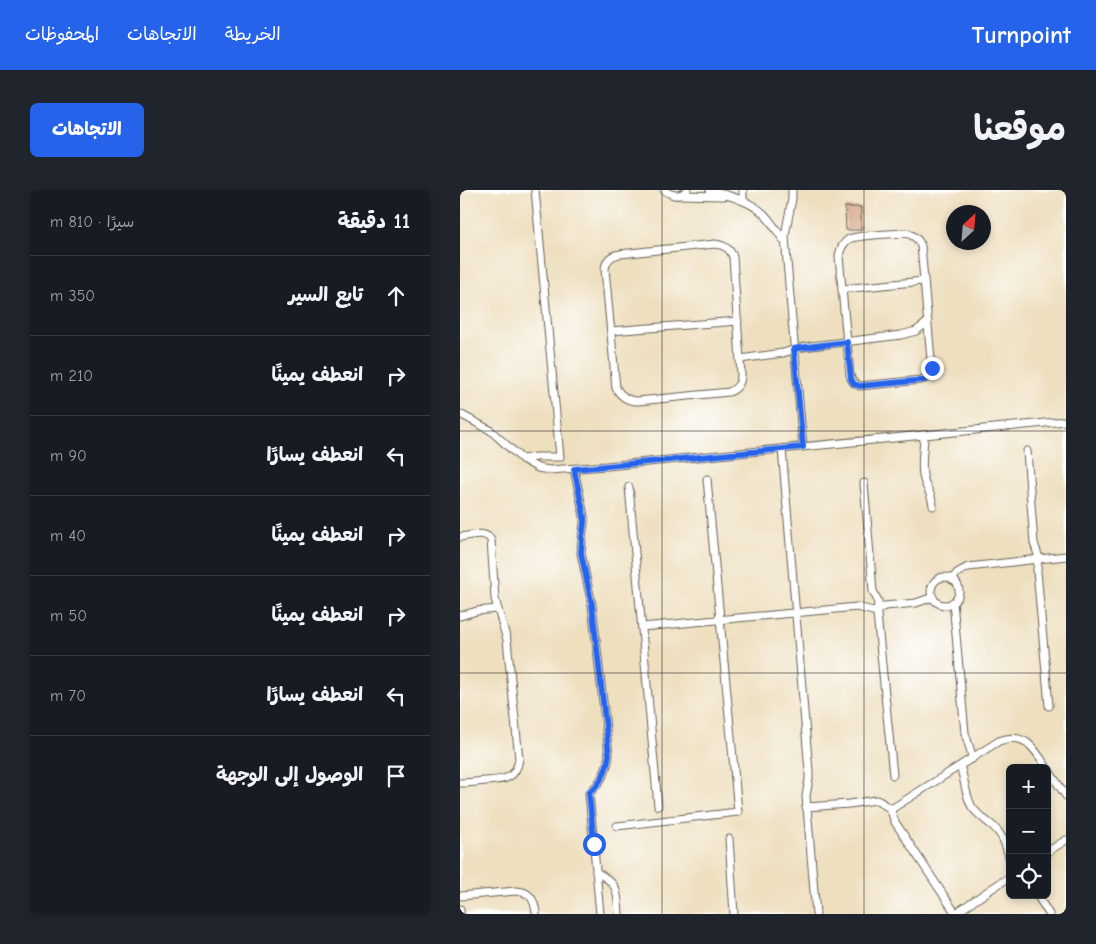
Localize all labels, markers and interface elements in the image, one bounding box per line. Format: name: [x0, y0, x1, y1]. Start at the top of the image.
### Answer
text: Turnpoint: [972, 21, 1071, 49]
text: المحفوظات: [25, 24, 99, 45]
text: الاتجاهات: [127, 24, 197, 45]
text: الخريطة: [225, 24, 281, 45]
button: الاتجاهات: [30, 103, 144, 157]
text: موقعنا: [973, 108, 1066, 149]
north arrow: [946, 205, 991, 250]
text: 11 دقيقة: [338, 209, 410, 233]
text: سيرًا · 810 m: [50, 213, 134, 231]
icon: ahead: [382, 282, 410, 310]
text: تابع السير: [289, 284, 363, 306]
text: 350 m: [50, 287, 95, 305]
route end: [921, 357, 944, 380]
icon: right: [382, 362, 410, 390]
text: انعطف يمينًا: [271, 364, 363, 386]
text: 210 m: [50, 367, 93, 385]
icon: left: [382, 442, 410, 470]
text: انعطف يسارًا: [266, 444, 363, 466]
text: 90 m: [50, 447, 87, 465]
icon: right: [382, 522, 410, 550]
text: انعطف يمينًا: [271, 524, 363, 546]
text: 40 m: [50, 527, 86, 545]
icon: right: [382, 602, 410, 630]
text: انعطف يمينًا: [271, 604, 363, 626]
text: 50 m: [50, 607, 87, 625]
icon: left: [382, 682, 410, 710]
text: انعطف يسارًا: [266, 684, 363, 706]
text: 70 m: [50, 687, 86, 705]
icon: arrive: [382, 762, 410, 790]
text: الوصول إلى الوجهة: [216, 764, 363, 786]
map controls: [1006, 764, 1051, 899]
button: +: [1006, 764, 1051, 809]
button: −: [1006, 809, 1051, 854]
route start: [583, 833, 606, 856]
button: locate: [1006, 854, 1051, 899]

